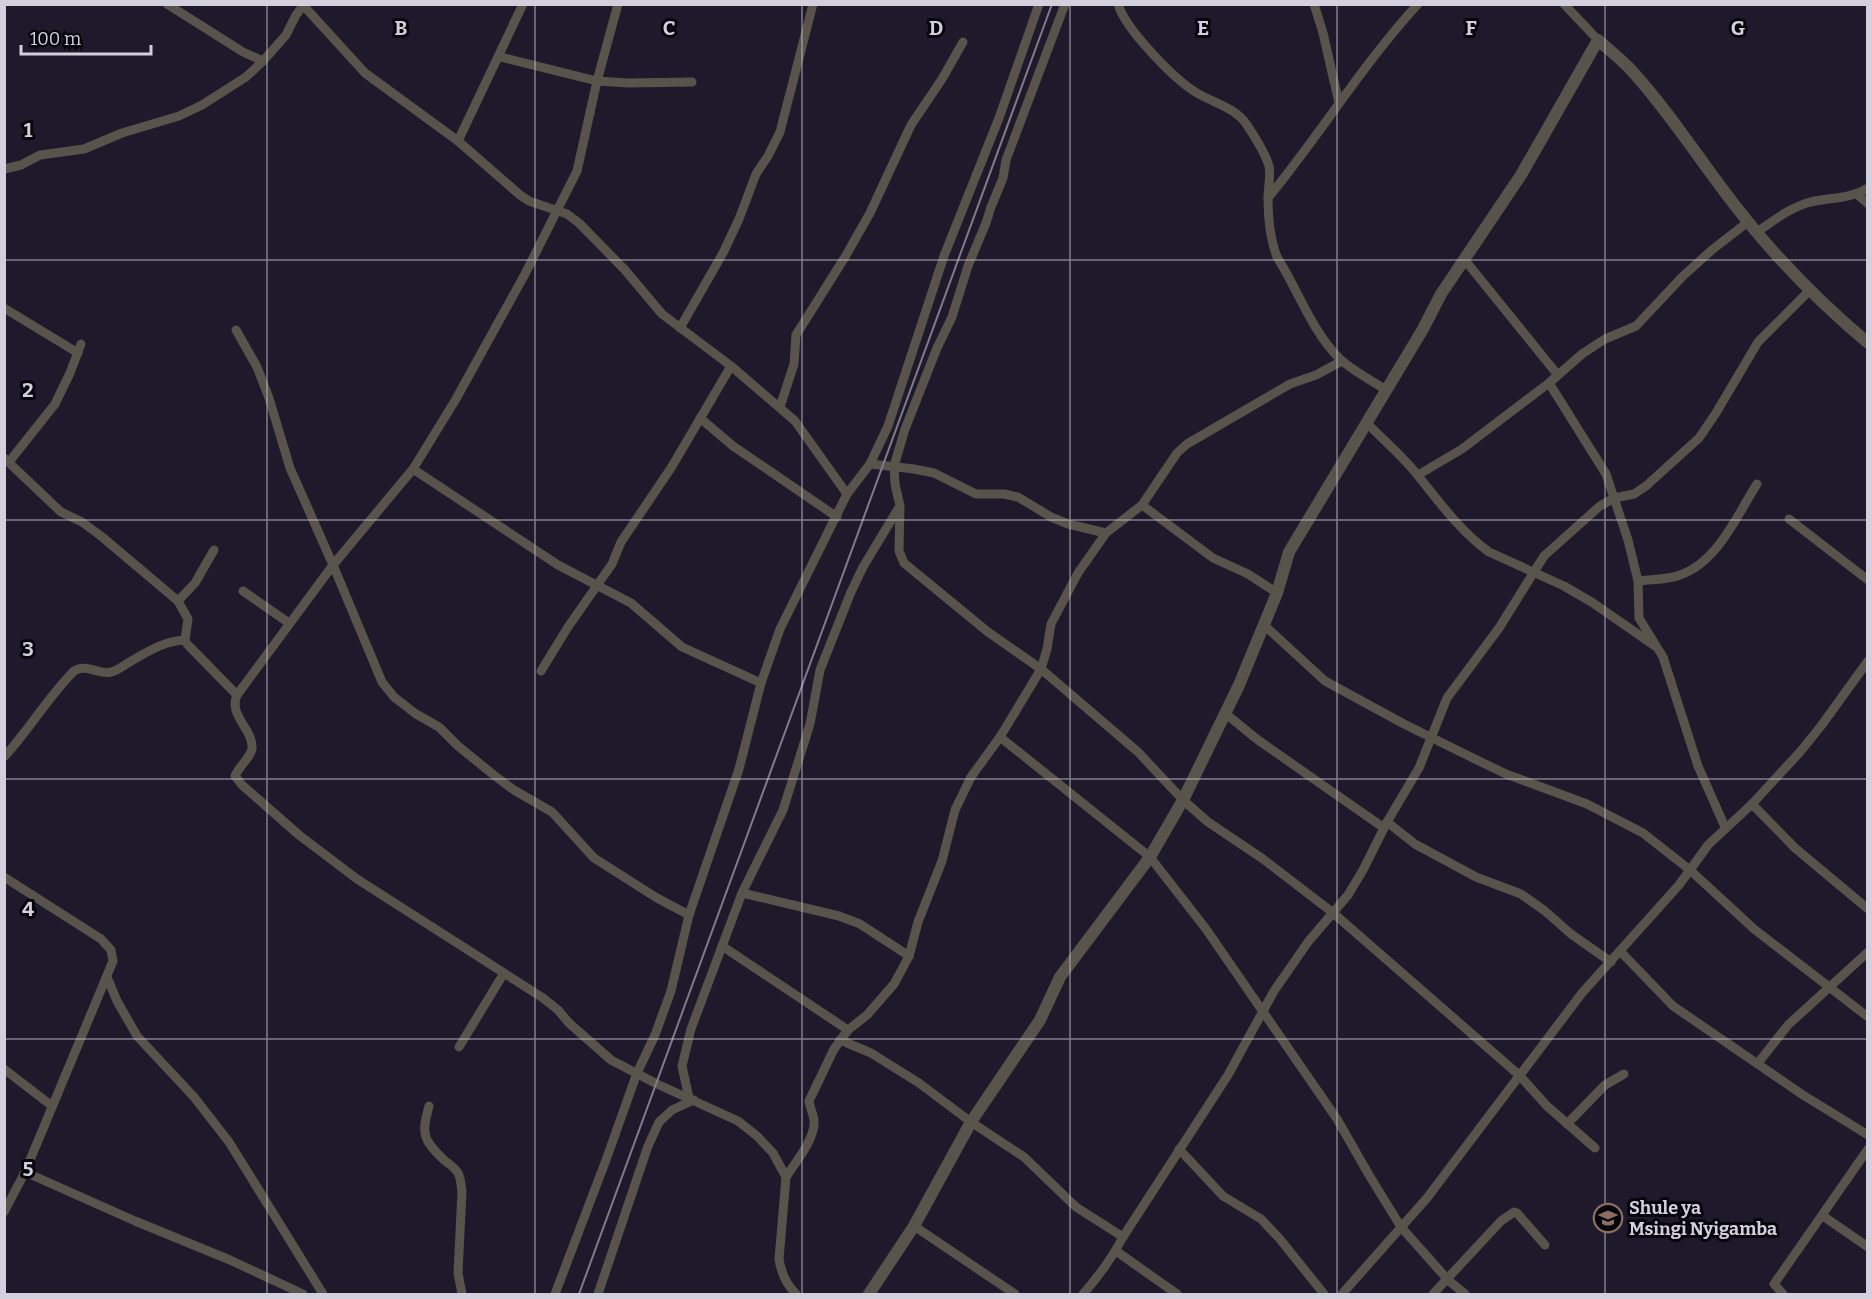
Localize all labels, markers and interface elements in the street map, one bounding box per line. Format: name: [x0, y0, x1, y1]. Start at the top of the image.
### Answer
text: B: [395, 16, 408, 40]
text: C: [663, 16, 675, 40]
text: D: [929, 16, 943, 40]
text: E: [1197, 16, 1209, 40]
text: F: [1465, 16, 1477, 40]
text: G: [1731, 16, 1745, 40]
scale bar: [21, 18, 152, 56]
text: 100 m: [30, 28, 81, 50]
text: 1: [24, 118, 33, 142]
text: 2: [22, 378, 34, 402]
text: 3: [22, 637, 34, 661]
text: 4: [22, 897, 34, 921]
text: 5: [23, 1157, 34, 1181]
place label: Shule ya Msingi Nyigamba: [1629, 1197, 1777, 1240]
school or university icon: Shule ya Msingi Nyigamba: [1592, 1202, 1624, 1234]

